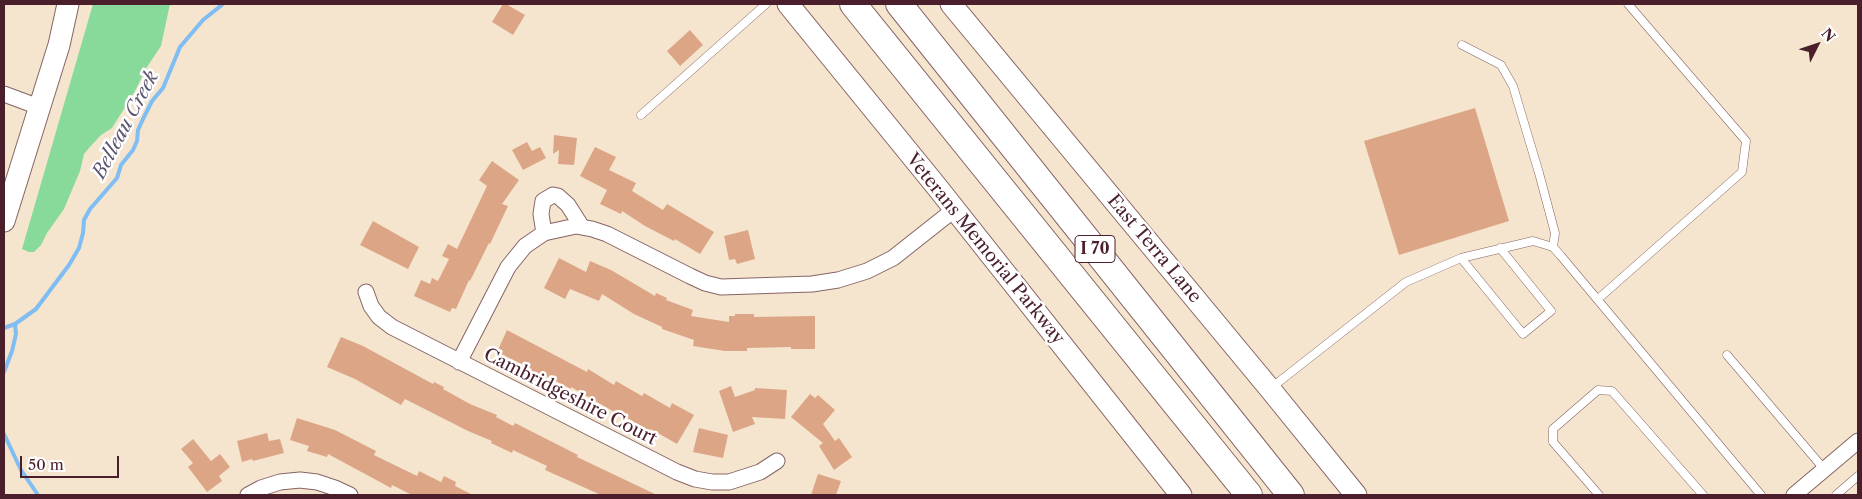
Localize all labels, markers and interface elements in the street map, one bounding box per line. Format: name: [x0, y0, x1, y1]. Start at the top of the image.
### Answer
north arrow: [1792, 20, 1842, 70]
text: N: [1818, 25, 1839, 46]
water label: Belleau Creek: [88, 67, 164, 183]
street label: Veterans Memorial Parkway: [901, 149, 1069, 349]
street label: East Terra Lane: [1102, 190, 1206, 308]
road number: I 70: [1075, 235, 1115, 262]
street label: Cambridgeshire Court: [480, 344, 660, 450]
scale bar: [22, 446, 121, 478]
text: 50 m: [28, 455, 64, 474]

